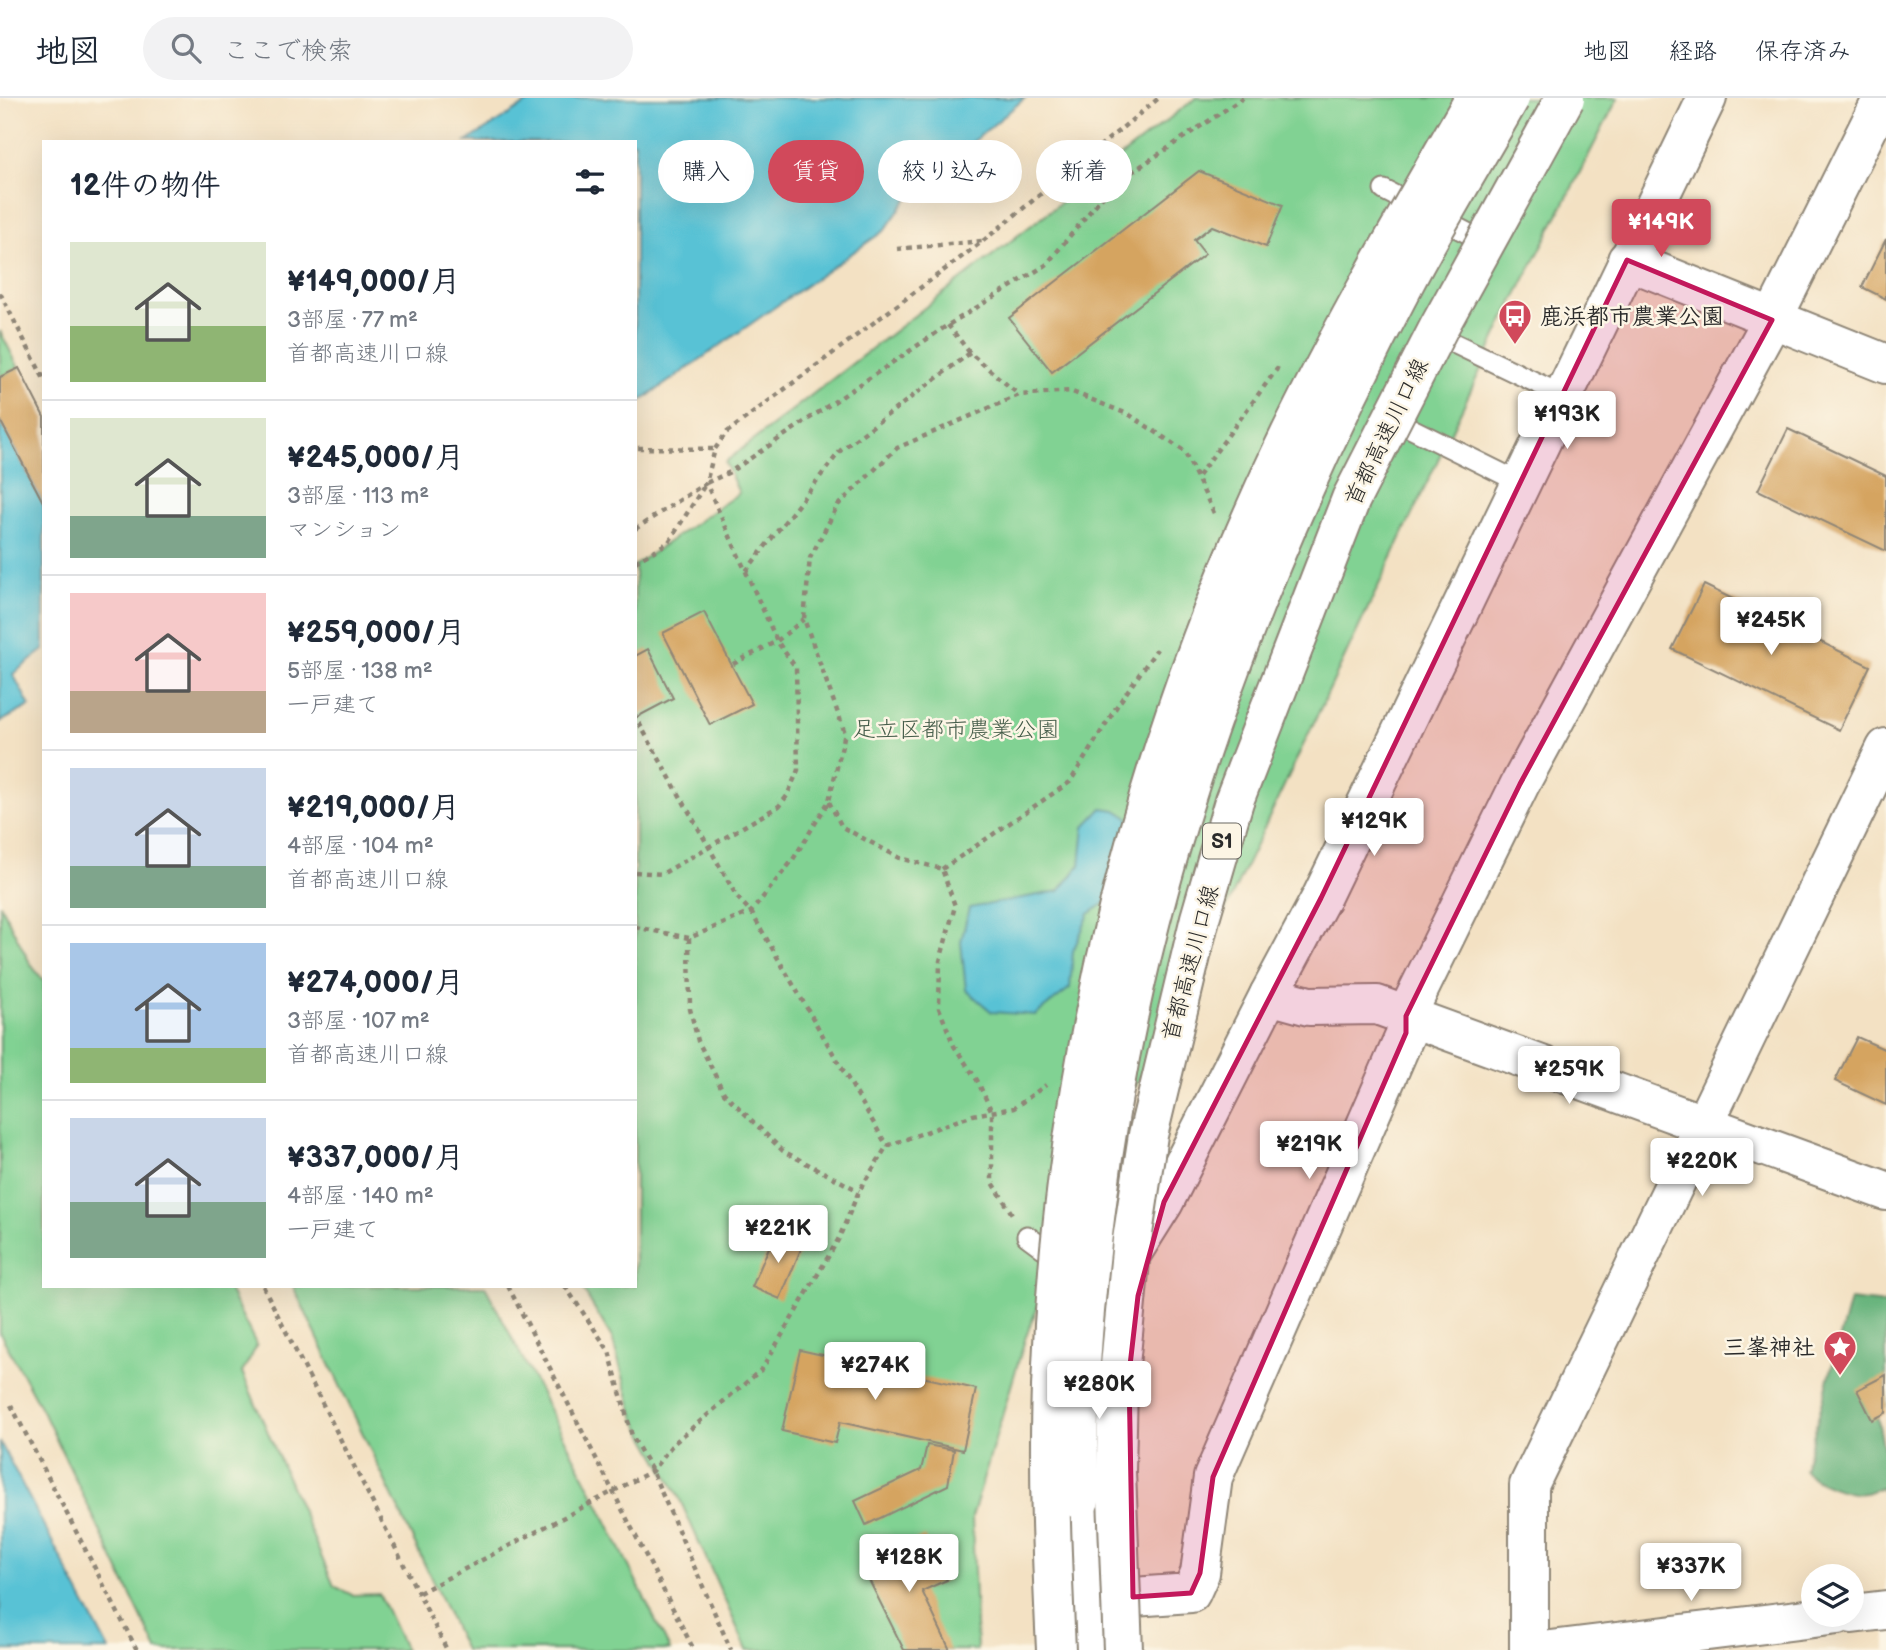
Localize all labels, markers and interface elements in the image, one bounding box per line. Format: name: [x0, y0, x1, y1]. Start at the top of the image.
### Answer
search box: [143, 17, 633, 80]
icon: search: [167, 29, 205, 67]
text: 地図: [35, 32, 101, 72]
text: ここで検索: [223, 36, 353, 67]
text: 地図: [1583, 37, 1631, 66]
text: 経路: [1669, 37, 1717, 66]
text: 保存済み: [1755, 37, 1851, 66]
chip: 購入: [658, 140, 754, 203]
chip: 賃貸: [768, 140, 864, 203]
chip: 絞り込み: [878, 140, 1022, 203]
chip: 新着: [1036, 140, 1132, 203]
icon: filters: [571, 163, 609, 201]
text: 12件の物件: [70, 168, 221, 204]
pin: ¥149K: [1612, 200, 1710, 259]
text: ¥149K: [1628, 208, 1694, 236]
text: ¥149,000/月: [287, 264, 460, 300]
icon: home: [126, 270, 210, 354]
bus stop icon: 鹿浜都市農業公園: [1496, 297, 1534, 346]
place label: 鹿浜都市農業公園: [1540, 303, 1724, 331]
text: 3部屋 · 77 m²: [287, 306, 418, 334]
text: 首都高速川口線: [287, 340, 448, 368]
street label: 首都高速川口線: [1339, 354, 1435, 511]
pin: ¥193K: [1518, 392, 1616, 451]
text: ¥193K: [1534, 400, 1600, 428]
text: ¥245,000/月: [287, 440, 464, 476]
icon: home: [126, 446, 210, 530]
text: 3部屋 · 113 m²: [287, 482, 429, 510]
text: マンション: [287, 516, 401, 544]
pin: ¥245K: [1722, 598, 1820, 657]
text: ¥245K: [1736, 606, 1806, 634]
text: ¥259,000/月: [287, 615, 465, 651]
icon: home: [126, 621, 210, 705]
text: 5部屋 · 138 m²: [287, 657, 433, 685]
text: 一戸建て: [287, 691, 379, 719]
park label: 足立区都市農業公園: [853, 716, 1060, 744]
text: ¥219,000/月: [287, 790, 460, 826]
icon: home: [126, 796, 210, 880]
pin: ¥129K: [1325, 798, 1423, 858]
text: ¥129K: [1341, 807, 1407, 835]
road number: S1: [1203, 824, 1241, 858]
text: 4部屋 · 104 m²: [287, 832, 434, 860]
text: 首都高速川口線: [287, 866, 448, 894]
street label: 首都高速川口線: [1157, 882, 1225, 1045]
text: ¥274,000/月: [287, 965, 464, 1001]
icon: home: [126, 971, 210, 1055]
text: 3部屋 · 107 m²: [287, 1007, 430, 1035]
text: 首都高速川口線: [287, 1041, 448, 1069]
pin: ¥259K: [1520, 1046, 1618, 1106]
text: ¥259K: [1534, 1055, 1604, 1083]
pin: ¥219K: [1260, 1122, 1358, 1181]
text: ¥219K: [1276, 1130, 1342, 1158]
pin: ¥220K: [1653, 1138, 1751, 1198]
text: ¥337,000/月: [287, 1140, 464, 1176]
icon: home: [126, 1146, 210, 1230]
text: ¥220K: [1666, 1147, 1738, 1175]
text: 4部屋 · 140 m²: [287, 1182, 434, 1210]
pin: ¥221K: [729, 1206, 827, 1265]
text: ¥221K: [745, 1214, 811, 1242]
text: 一戸建て: [287, 1216, 379, 1244]
place icon: 三峯神社: [1821, 1328, 1859, 1377]
place label: 三峯神社: [1723, 1334, 1815, 1362]
pin: ¥274K: [826, 1342, 924, 1402]
text: ¥274K: [840, 1351, 910, 1379]
pin: ¥280K: [1050, 1362, 1148, 1421]
text: ¥280K: [1063, 1370, 1135, 1398]
pin: ¥128K: [860, 1534, 958, 1594]
text: ¥128K: [875, 1543, 943, 1571]
pin: ¥337K: [1642, 1544, 1740, 1603]
text: ¥337K: [1656, 1552, 1726, 1580]
map controls: [1801, 1564, 1864, 1627]
button: layers: [1801, 1564, 1864, 1627]

